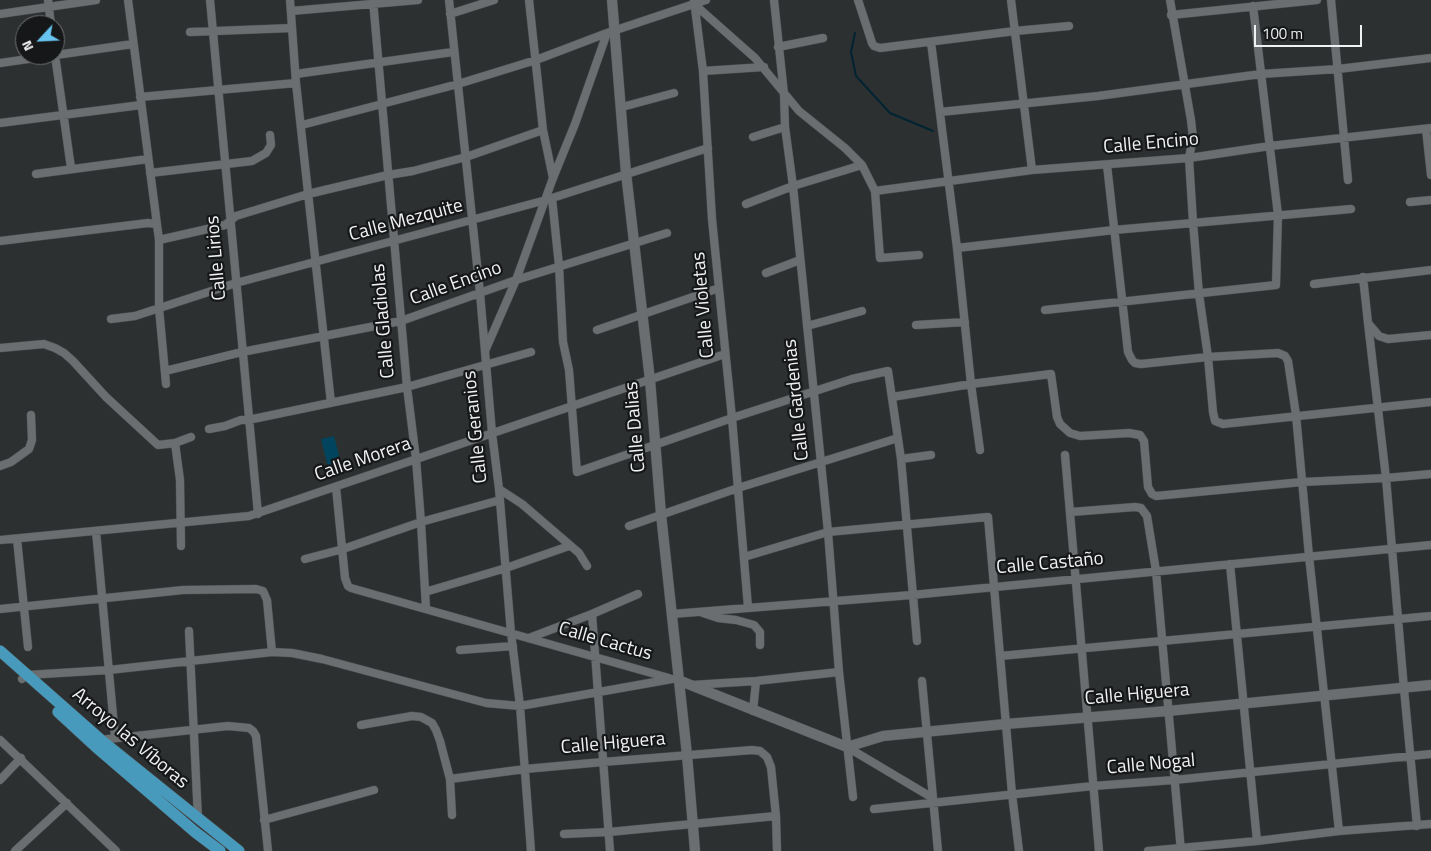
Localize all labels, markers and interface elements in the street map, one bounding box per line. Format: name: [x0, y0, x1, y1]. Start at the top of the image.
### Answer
north arrow: [15, 15, 65, 65]
scale bar: [1256, 15, 1364, 47]
text: 100 m: [1262, 22, 1303, 45]
text: N: [15, 37, 38, 55]
street label: Calle Encino: [1102, 128, 1200, 160]
street label: Calle Mezquite: [347, 195, 465, 247]
street label: Calle Lirios: [202, 215, 232, 301]
street label: Calle Violetas: [688, 251, 720, 359]
street label: Calle Encino: [407, 257, 505, 311]
street label: Calle Gladiolas: [368, 263, 400, 379]
street label: Calle Gardenias: [779, 338, 815, 462]
street label: Calle Geranios: [459, 370, 493, 484]
street label: Calle Dalias: [621, 381, 651, 473]
street label: Calle Morera: [312, 433, 414, 487]
street label: Calle Castaño: [995, 548, 1105, 580]
street label: Calle Cactus: [556, 618, 654, 666]
street label: Calle Higuera: [1084, 679, 1190, 711]
street label: Arroyo las Víboras: [67, 684, 193, 794]
street label: Calle Higuera: [560, 728, 666, 760]
street label: Calle Nogal: [1106, 750, 1196, 780]

